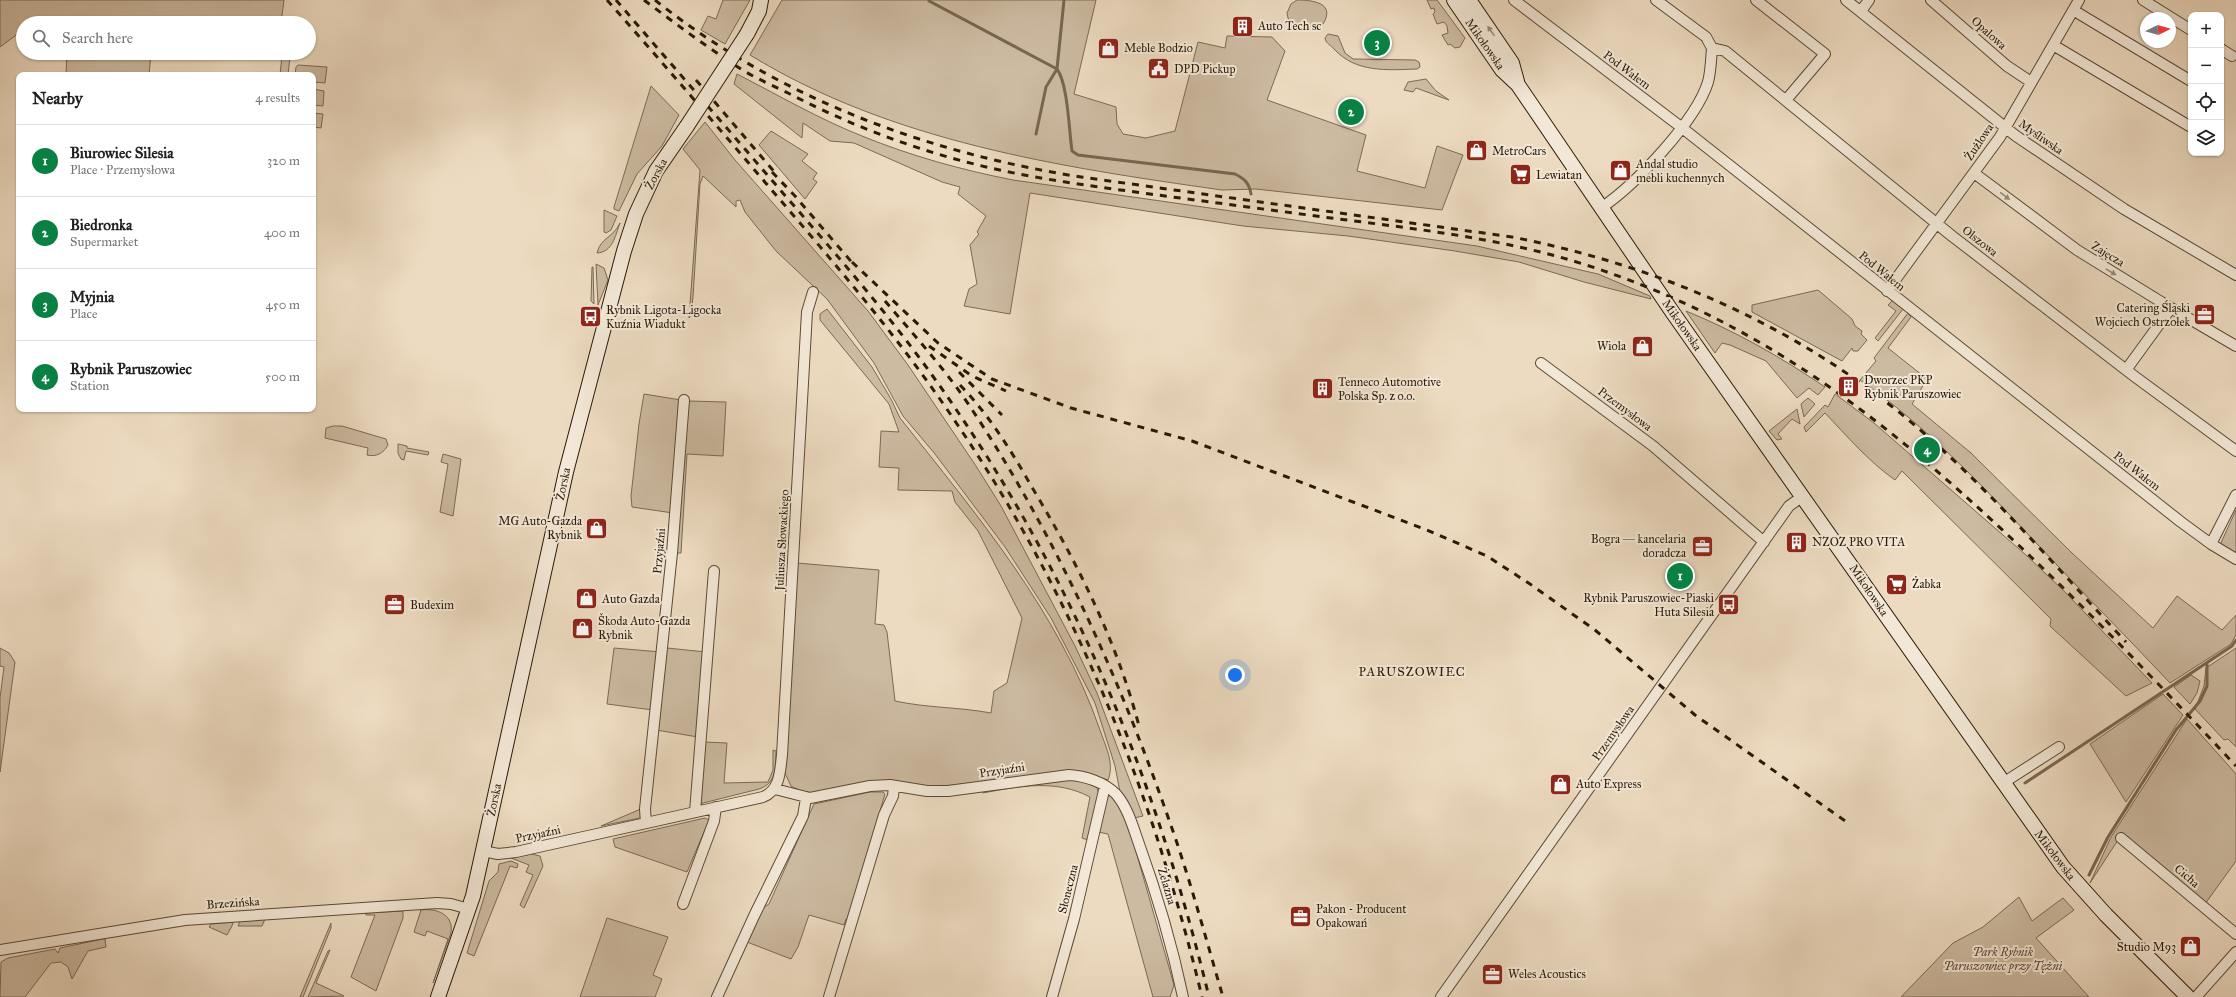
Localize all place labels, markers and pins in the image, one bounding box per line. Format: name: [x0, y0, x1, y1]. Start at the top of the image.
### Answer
building icon: Auto Tech sc: [1229, 13, 1255, 39]
place label: Auto Tech sc: [1257, 19, 1321, 33]
pin: 3: [1364, 28, 1390, 58]
shop icon: Meble Bodzio: [1096, 35, 1122, 61]
place label: Meble Bodzio: [1124, 41, 1193, 55]
public building icon: DPD Pickup: [1145, 56, 1171, 82]
place label: DPD Pickup: [1174, 62, 1235, 76]
pin: 2: [1338, 97, 1364, 127]
shop icon: MetroCars: [1464, 138, 1490, 164]
place label: MetroCars: [1492, 144, 1546, 158]
place label: Andal studio mebli kuchennych: [1635, 157, 1725, 185]
shop icon: Andal studio mebli kuchennych: [1608, 158, 1634, 184]
supermarket icon: Lewiatan: [1508, 162, 1534, 188]
place label: Lewiatan: [1536, 168, 1582, 182]
place label: Catering Śląski Wojciech Ostrzołek: [2095, 299, 2191, 329]
office icon: Catering Śląski Wojciech Ostrzołek: [2192, 302, 2218, 328]
place label: Rybnik Ligota-Ligocka Kuźnia Wiadukt: [606, 303, 722, 331]
bus stop icon: Rybnik Ligota-Ligocka Kuźnia Wiadukt: [578, 304, 604, 330]
shop icon: Wiola: [1629, 333, 1655, 359]
place label: Wiola: [1597, 339, 1627, 353]
place label: Dworzec PKP Rybnik Paruszowiec: [1864, 373, 1961, 401]
building icon: Dworzec PKP Rybnik Paruszowiec: [1835, 374, 1861, 400]
place label: Tenneco Automotive Polska Sp. z o.o.: [1338, 375, 1441, 403]
building icon: Tenneco Automotive Polska Sp. z o.o.: [1309, 376, 1335, 402]
pin: 4: [1914, 435, 1940, 465]
place label: MG Auto-Gazda Rybnik: [498, 514, 583, 542]
shop icon: MG Auto-Gazda Rybnik: [584, 515, 610, 541]
building icon: NZOZ PRO VITA: [1784, 529, 1810, 555]
place label: Bogra — kancelaria doradcza: [1591, 532, 1687, 560]
office icon: Bogra — kancelaria doradcza: [1689, 533, 1715, 559]
place label: NZOZ PRO VITA: [1812, 535, 1905, 549]
pin: 1: [1667, 561, 1693, 591]
supermarket icon: Żabka: [1883, 571, 1909, 597]
place label: Żabka: [1912, 576, 1942, 591]
shop icon: Auto Gazda: [574, 586, 600, 612]
place label: Rybnik Paruszowiec-Piaski Huta Silesia: [1583, 591, 1715, 619]
office icon: Budexim: [382, 592, 408, 618]
place label: Auto Gazda: [601, 592, 661, 606]
bus stop icon: Rybnik Paruszowiec-Piaski Huta Silesia: [1716, 592, 1742, 618]
place label: Budexim: [410, 598, 454, 612]
place label: Škoda Auto-Gazda Rybnik: [598, 612, 691, 642]
shop icon: Škoda Auto-Gazda Rybnik: [570, 615, 596, 641]
shop icon: Auto Express: [1547, 771, 1573, 797]
place label: Auto Express: [1575, 777, 1641, 791]
place label: Pakon - Producent Opakowań: [1316, 902, 1407, 930]
office icon: Pakon - Producent Opakowań: [1287, 903, 1313, 929]
shop icon: Studio M93: [2178, 934, 2204, 960]
place label: Studio M93: [2117, 940, 2176, 954]
office icon: Weles Acoustics: [1479, 961, 1505, 987]
place label: Weles Acoustics: [1508, 967, 1586, 981]

